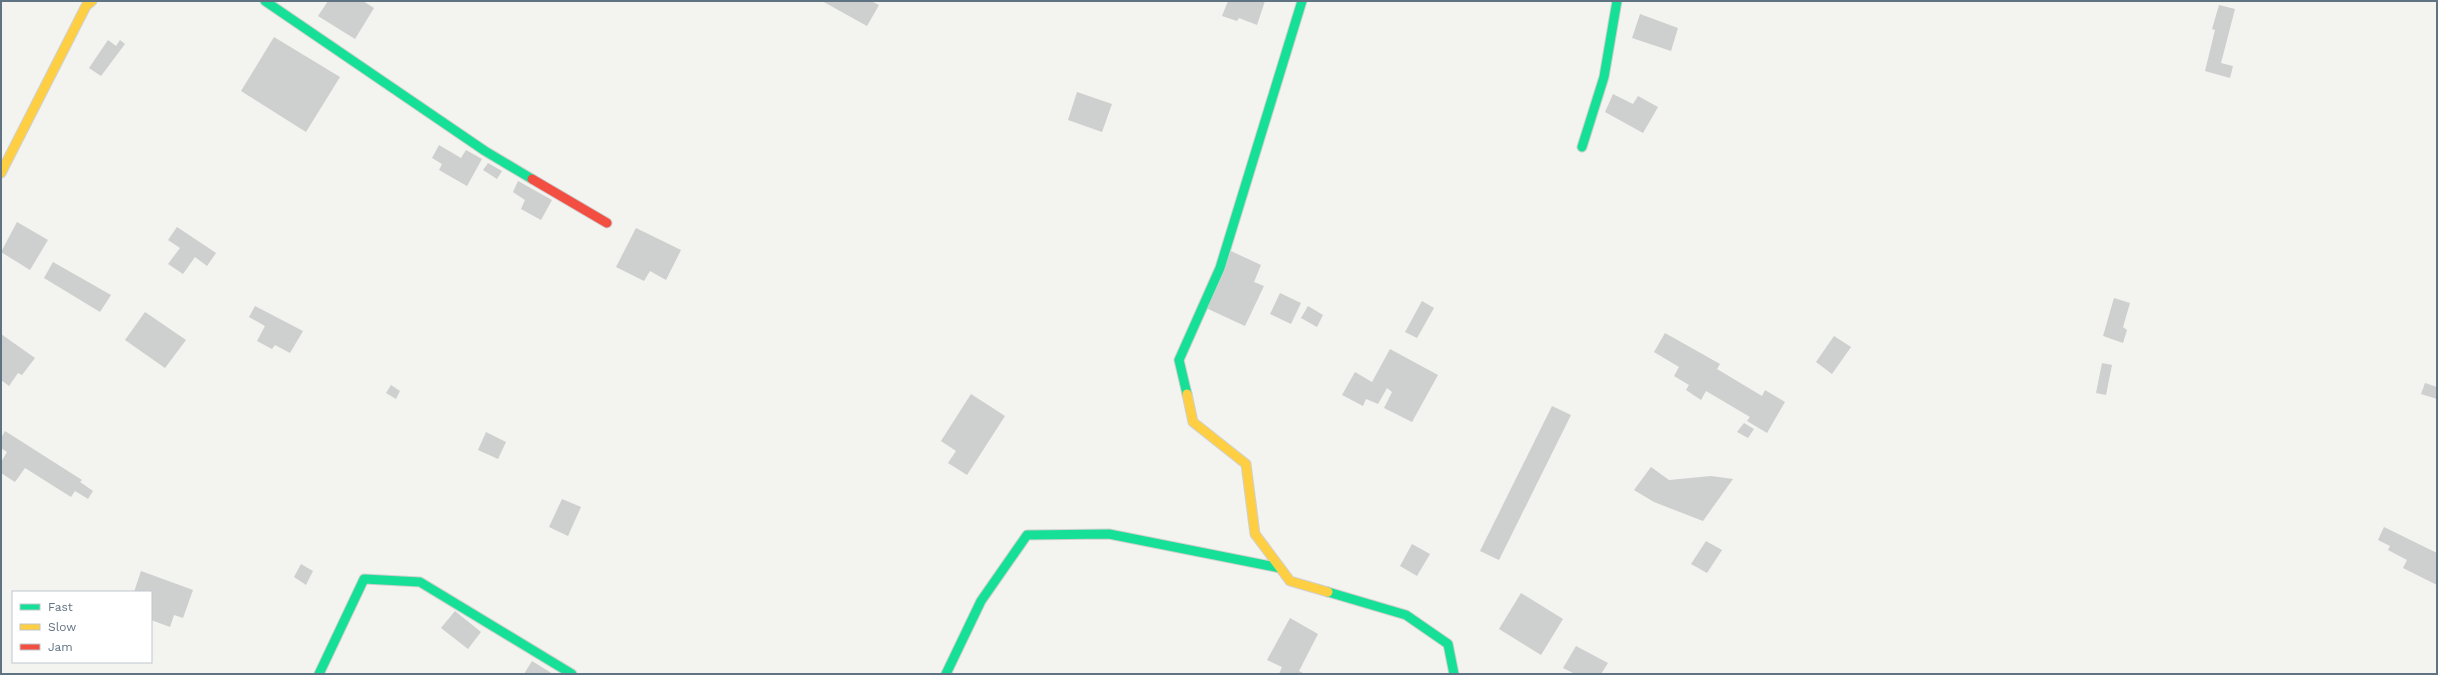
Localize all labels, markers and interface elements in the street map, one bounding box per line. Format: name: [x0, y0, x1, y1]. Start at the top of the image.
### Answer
legend: [12, 591, 152, 663]
text: Fast: [48, 600, 73, 614]
text: Slow: [48, 620, 76, 634]
text: Jam: [48, 640, 73, 654]

